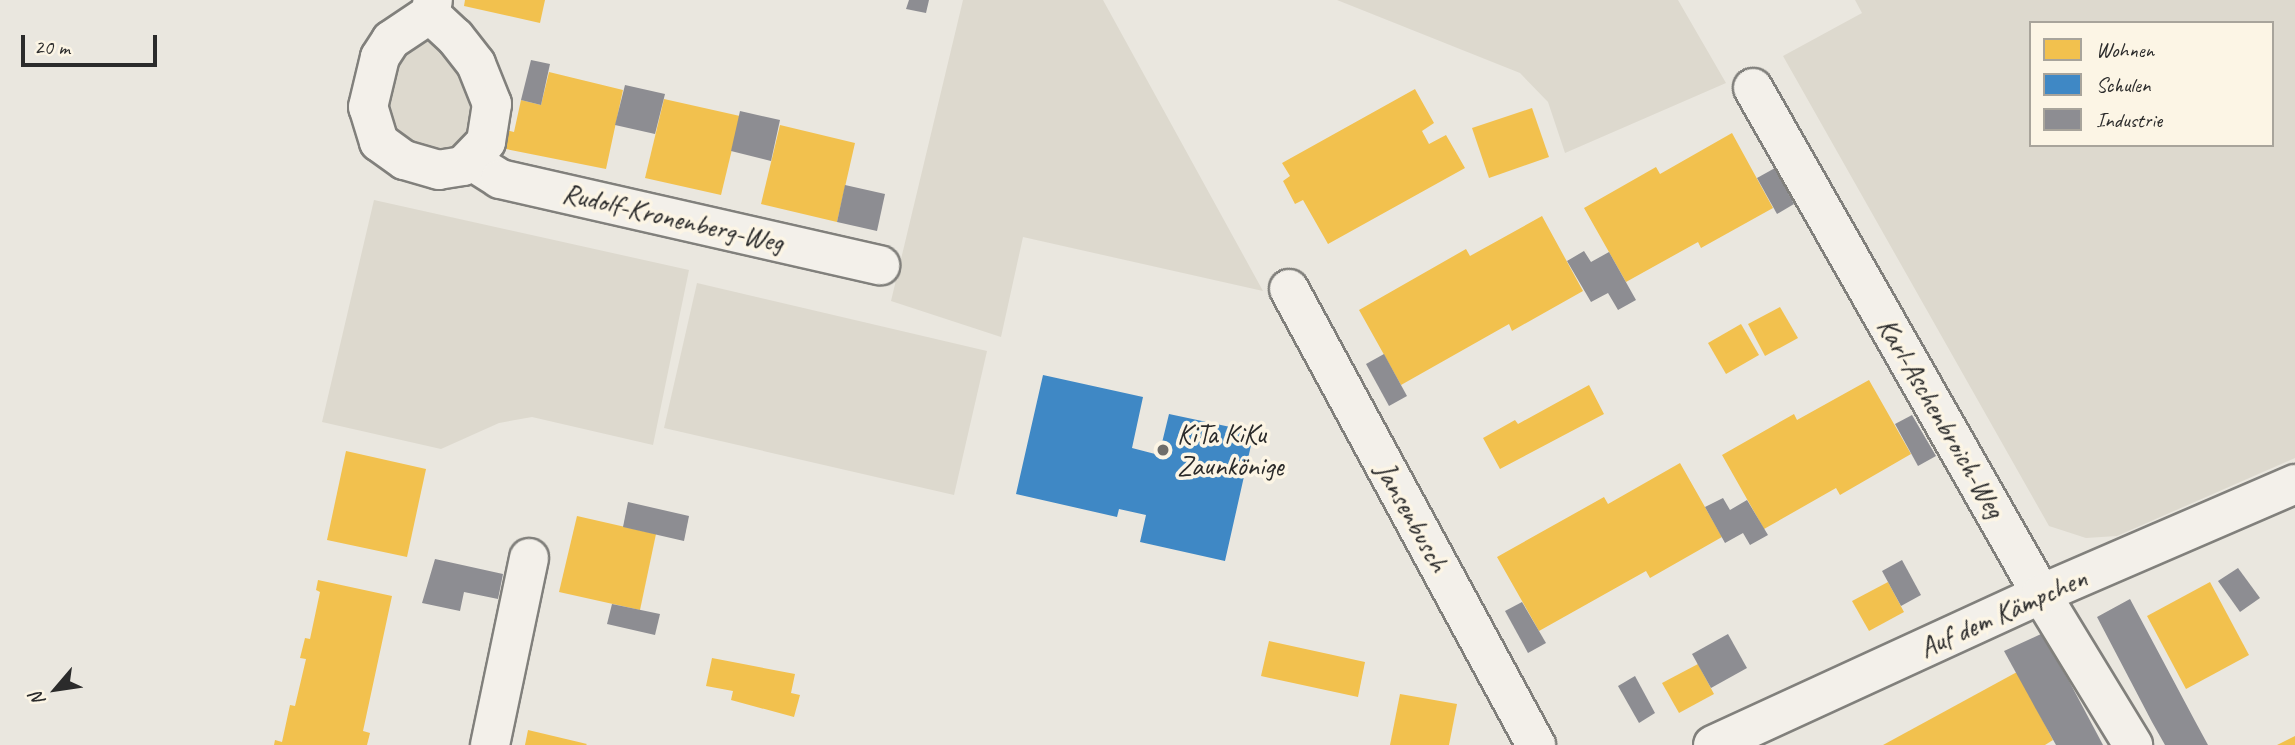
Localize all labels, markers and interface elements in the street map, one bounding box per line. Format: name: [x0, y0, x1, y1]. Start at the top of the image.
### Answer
scale bar: [24, 21, 161, 65]
legend: [2029, 21, 2274, 147]
text: 20 m: [34, 34, 70, 60]
text: Wohnen: [2096, 37, 2154, 63]
text: Schulen: [2096, 72, 2150, 98]
text: Industrie: [2096, 107, 2162, 133]
street label: Rudolf-Kronenberg-Weg: [559, 176, 787, 260]
street label: Karl-Aschenbroich-Weg: [1870, 312, 2012, 524]
place label: KiTa KiKu Zaunkönige: [1177, 417, 1283, 483]
marker: KiTa KiKu Zaunkönige: [1155, 442, 1171, 458]
street label: Jansenbusch: [1368, 456, 1456, 578]
street label: Auf dem Kämpchen: [1914, 561, 2092, 665]
north arrow: [21, 654, 91, 724]
text: N: [24, 688, 51, 710]

